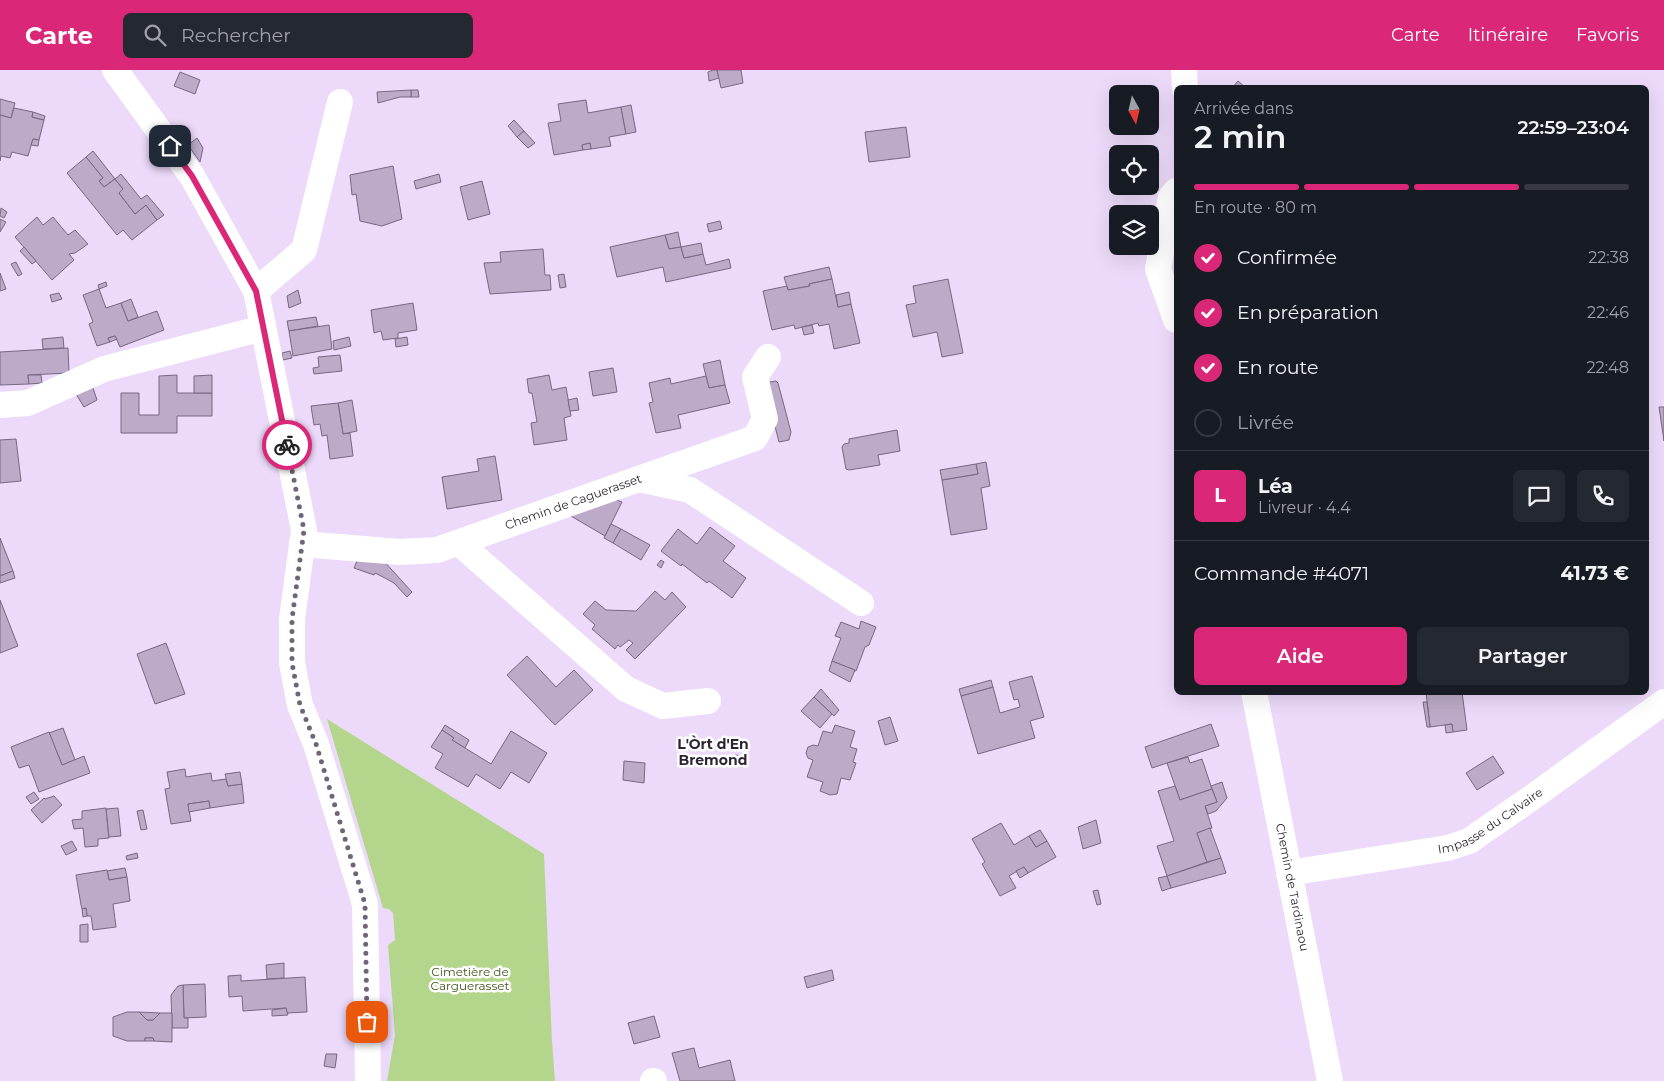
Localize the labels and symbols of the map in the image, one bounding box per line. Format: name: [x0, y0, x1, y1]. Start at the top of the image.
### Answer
north arrow: [1109, 85, 1159, 135]
pin: [149, 125, 191, 167]
courier: [262, 420, 312, 470]
street label: Chemin de Caguerasset: [503, 470, 644, 532]
district label: L'Òrt d'En Bremond: [677, 735, 749, 769]
street label: Impasse du Calvaire: [1437, 784, 1545, 856]
street label: Chemin de Tardinaou: [1273, 822, 1312, 953]
park label: Cimetière de Carguerasset: [431, 964, 510, 993]
pin: [346, 1001, 388, 1043]

